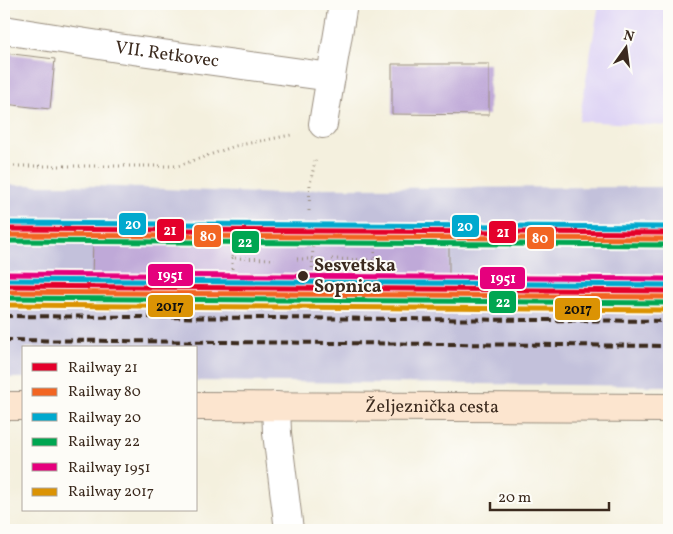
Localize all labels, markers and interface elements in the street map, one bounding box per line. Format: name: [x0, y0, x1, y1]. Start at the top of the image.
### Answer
north arrow: [600, 22, 650, 72]
text: N: [622, 26, 636, 47]
street label: VII. Retkovec: [114, 35, 221, 74]
line badge: 20: [118, 212, 147, 236]
line badge: 20: [451, 214, 480, 238]
text: 20: [125, 216, 141, 235]
line badge: 21: [156, 218, 185, 242]
text: 20: [457, 218, 473, 237]
line badge: 21: [488, 220, 517, 244]
text: 21: [164, 222, 176, 241]
line badge: 80: [193, 224, 222, 248]
text: 21: [497, 224, 509, 243]
line badge: 80: [526, 226, 555, 250]
text: 80: [200, 228, 216, 247]
line badge: 22: [231, 230, 260, 254]
text: 80: [532, 230, 548, 249]
text: 22: [238, 234, 252, 253]
place label: Sesvetska Sopnica: [314, 254, 396, 300]
line badge: 1951: [147, 263, 194, 287]
line badge: 1951: [479, 266, 526, 290]
text: 1951: [157, 267, 183, 286]
marker: Sesvetska Sopnica: [296, 269, 310, 283]
text: 1951: [490, 270, 516, 289]
line badge: 22: [488, 290, 517, 314]
line badge: 2017: [147, 294, 194, 318]
text: 22: [496, 294, 510, 313]
line badge: 2017: [554, 297, 601, 321]
text: 2017: [156, 298, 184, 317]
text: 2017: [564, 301, 592, 320]
legend: [22, 346, 198, 512]
text: Railway 21: [68, 358, 138, 379]
text: Railway 80: [68, 382, 141, 403]
street label: Željeznička cesta: [365, 394, 499, 420]
text: Railway 20: [68, 408, 141, 429]
text: Railway 22: [68, 432, 140, 453]
text: Railway 1951: [68, 458, 151, 479]
scale bar: [490, 479, 609, 511]
text: Railway 2017: [68, 482, 154, 503]
text: 20 m: [498, 488, 531, 509]

